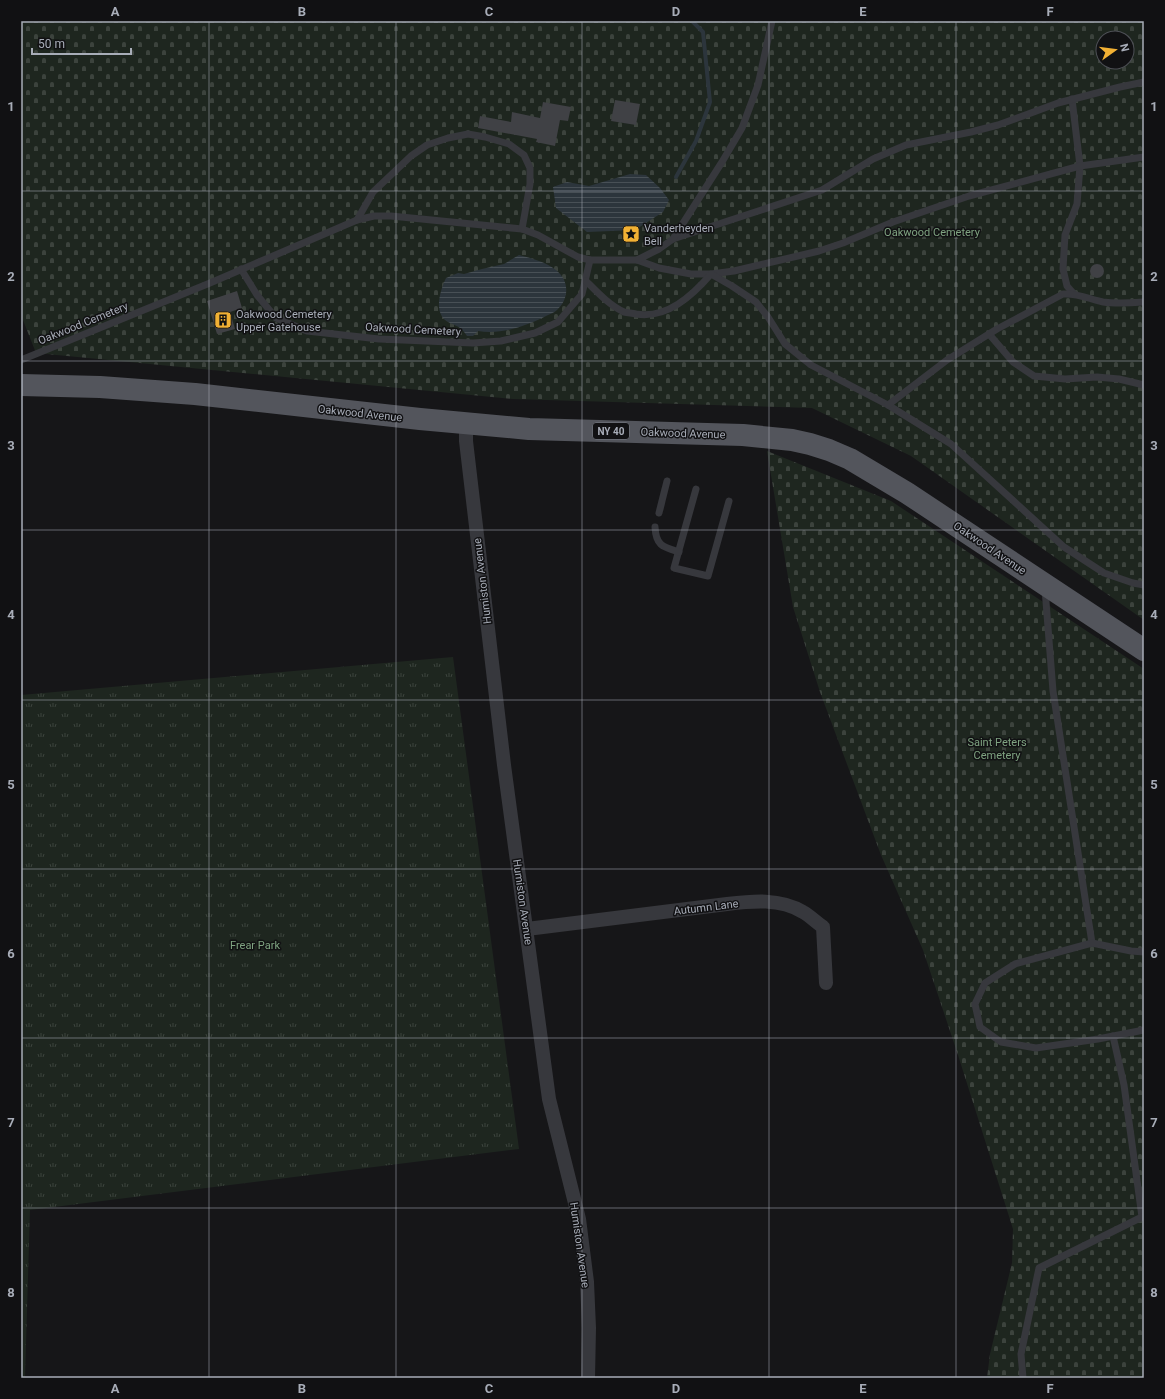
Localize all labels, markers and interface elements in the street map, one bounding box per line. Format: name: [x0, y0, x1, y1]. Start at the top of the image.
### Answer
text: A: [111, 4, 120, 19]
text: B: [298, 4, 306, 19]
text: C: [485, 4, 494, 19]
text: D: [672, 4, 680, 19]
text: E: [859, 4, 867, 19]
text: F: [1046, 4, 1054, 19]
scale bar: [32, 30, 131, 56]
north arrow: [1095, 30, 1135, 70]
text: 50 m: [38, 37, 65, 51]
text: N: [1117, 42, 1132, 53]
text: 1: [7, 99, 15, 114]
text: 1: [1150, 99, 1158, 114]
place label: Vanderheyden Bell: [644, 222, 714, 248]
place icon: Vanderheyden Bell: [621, 224, 641, 244]
park label: Oakwood Cemetery: [884, 226, 981, 239]
text: 2: [7, 269, 15, 284]
text: 2: [1150, 269, 1158, 284]
street label: Oakwood Cemetery: [36, 299, 131, 347]
place label: Oakwood Cemetery Upper Gatehouse: [236, 308, 333, 334]
building icon: Oakwood Cemetery Upper Gatehouse: [213, 310, 233, 330]
street label: Oakwood Cemetery: [365, 321, 462, 339]
street label: Oakwood Avenue: [317, 403, 403, 424]
road number: NY 40: [593, 423, 629, 439]
street label: Oakwood Avenue: [640, 426, 726, 441]
text: 3: [7, 438, 15, 453]
text: 3: [1150, 438, 1158, 453]
street label: Oakwood Avenue: [951, 519, 1029, 578]
street label: Humiston Avenue: [471, 537, 494, 625]
text: 4: [7, 607, 15, 622]
text: 4: [1150, 607, 1158, 622]
park label: Saint Peters Cemetery: [967, 736, 1027, 762]
text: 5: [7, 777, 15, 792]
text: 5: [1150, 777, 1158, 792]
street label: Humiston Avenue: [510, 858, 535, 946]
street label: Autumn Lane: [673, 897, 739, 918]
park label: Frear Park: [230, 939, 280, 952]
text: 6: [7, 946, 15, 961]
text: 6: [1150, 946, 1158, 961]
text: 7: [7, 1115, 15, 1130]
text: 7: [1150, 1115, 1158, 1130]
street label: Humiston Avenue: [567, 1201, 592, 1289]
text: 8: [7, 1285, 15, 1300]
text: 8: [1150, 1285, 1158, 1300]
text: A: [111, 1381, 120, 1396]
text: B: [298, 1381, 306, 1396]
text: C: [485, 1381, 494, 1396]
text: D: [672, 1381, 680, 1396]
text: E: [859, 1381, 867, 1396]
text: F: [1046, 1381, 1054, 1396]

